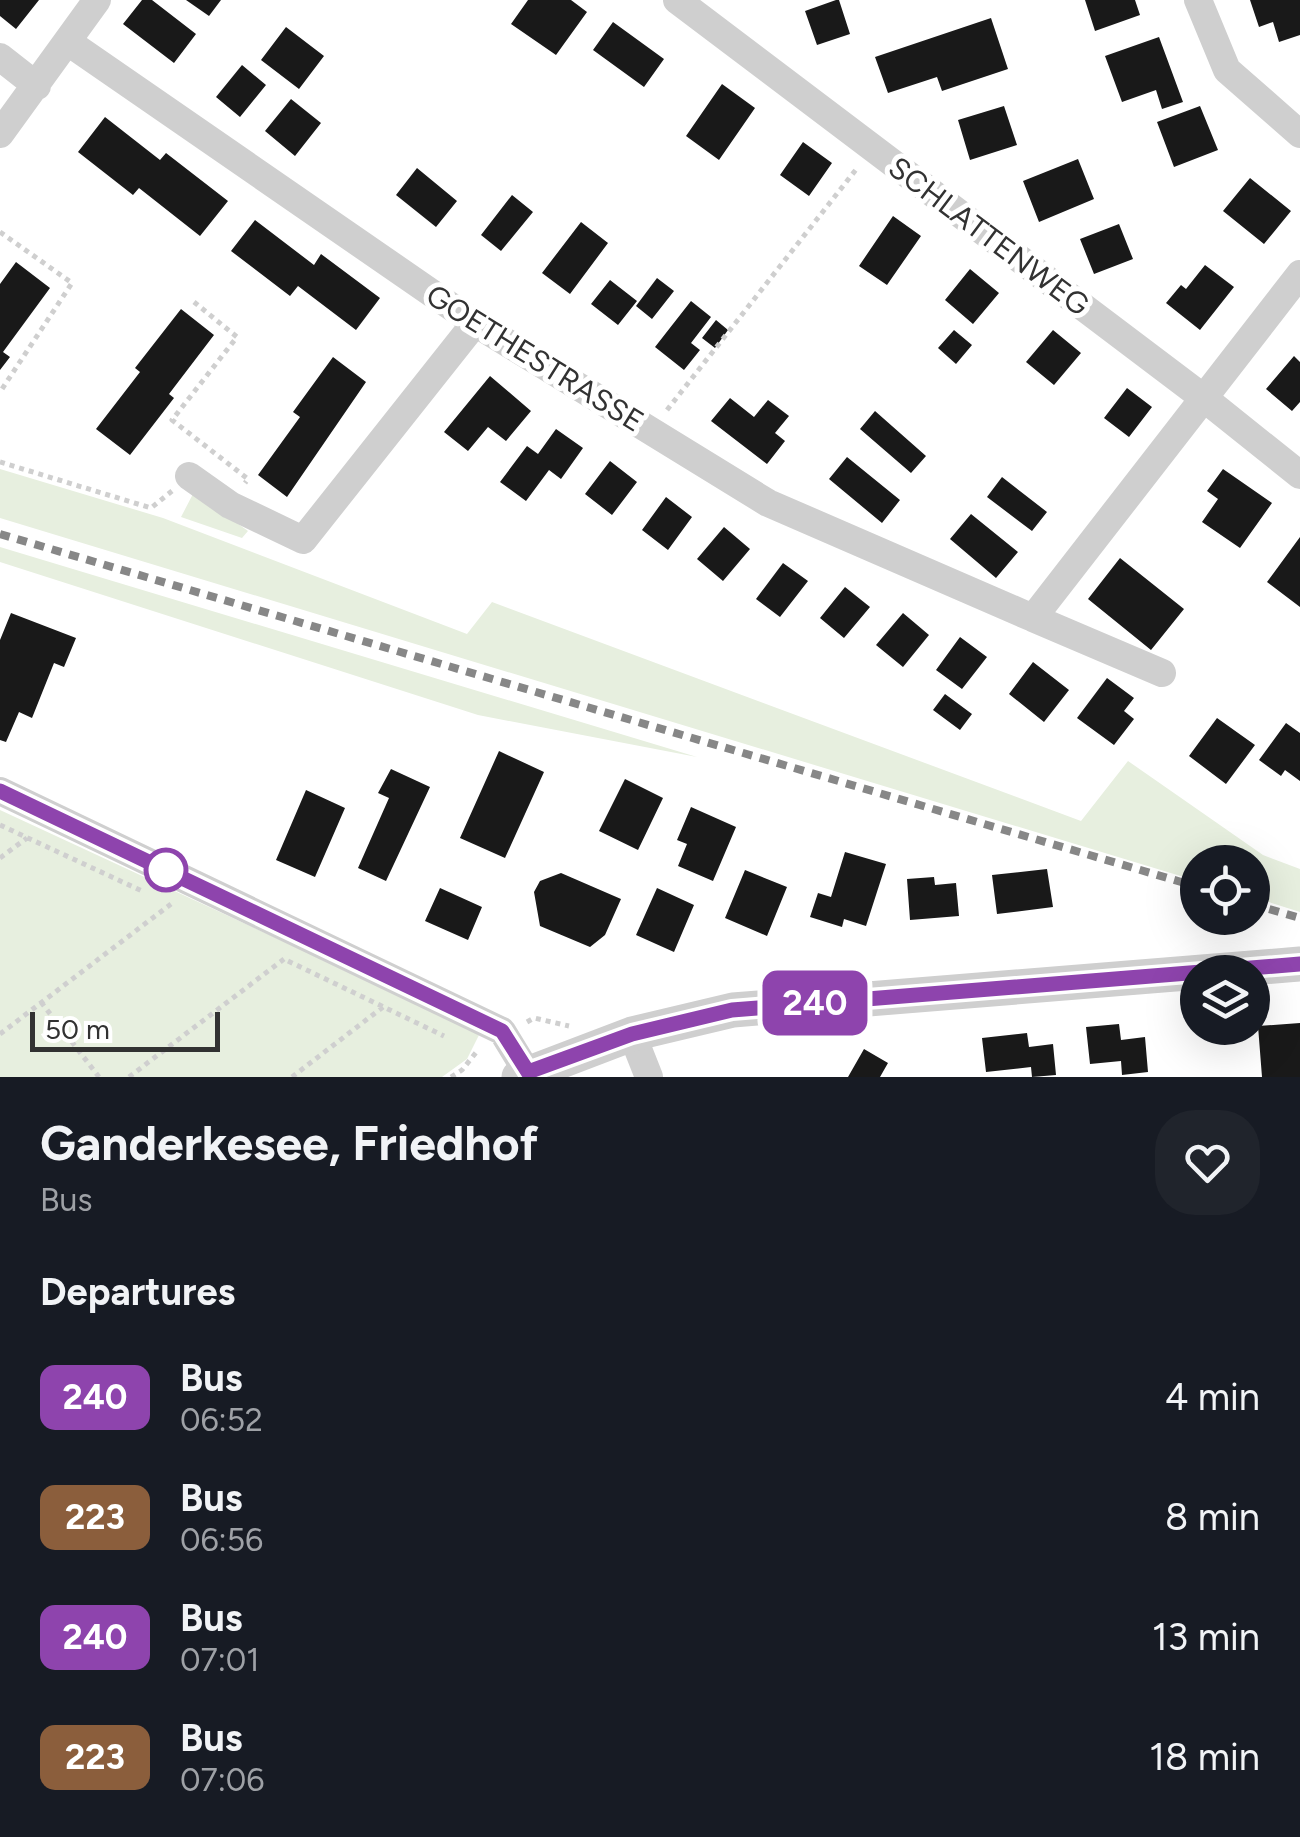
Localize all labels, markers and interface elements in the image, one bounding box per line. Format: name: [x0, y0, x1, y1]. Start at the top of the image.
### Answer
street label: SCHLATTENWEG: [881, 149, 1097, 323]
street label: GOETHESTRASSE: [419, 276, 651, 440]
map controls: [1180, 845, 1270, 1045]
button: locate: [1180, 845, 1270, 935]
unlabelled marker: [145, 849, 187, 891]
button: layers: [1180, 955, 1270, 1045]
line badge: 240: [758, 970, 872, 1036]
text: 240: [782, 982, 848, 1024]
scale bar: [30, 1007, 220, 1052]
text: 50 m: [45, 1012, 110, 1046]
button: heart: [1155, 1110, 1260, 1215]
text: Ganderkesee, Friedhof: [40, 1114, 538, 1172]
text: Bus: [40, 1181, 92, 1219]
text: Departures: [40, 1269, 235, 1315]
text: Bus: [180, 1355, 243, 1401]
text: 4 min: [1165, 1374, 1260, 1420]
text: 240: [62, 1376, 128, 1418]
text: 06:52: [180, 1401, 263, 1439]
text: Bus: [180, 1475, 243, 1521]
text: 8 min: [1165, 1494, 1260, 1540]
text: 223: [65, 1496, 125, 1538]
text: 06:56: [180, 1521, 263, 1559]
text: Bus: [180, 1595, 243, 1641]
text: 13 min: [1152, 1614, 1260, 1660]
text: 240: [62, 1616, 128, 1658]
text: 07:01: [180, 1641, 260, 1679]
text: Bus: [180, 1715, 243, 1761]
text: 18 min: [1149, 1734, 1260, 1780]
text: 223: [65, 1736, 125, 1778]
text: 07:06: [180, 1761, 264, 1799]

